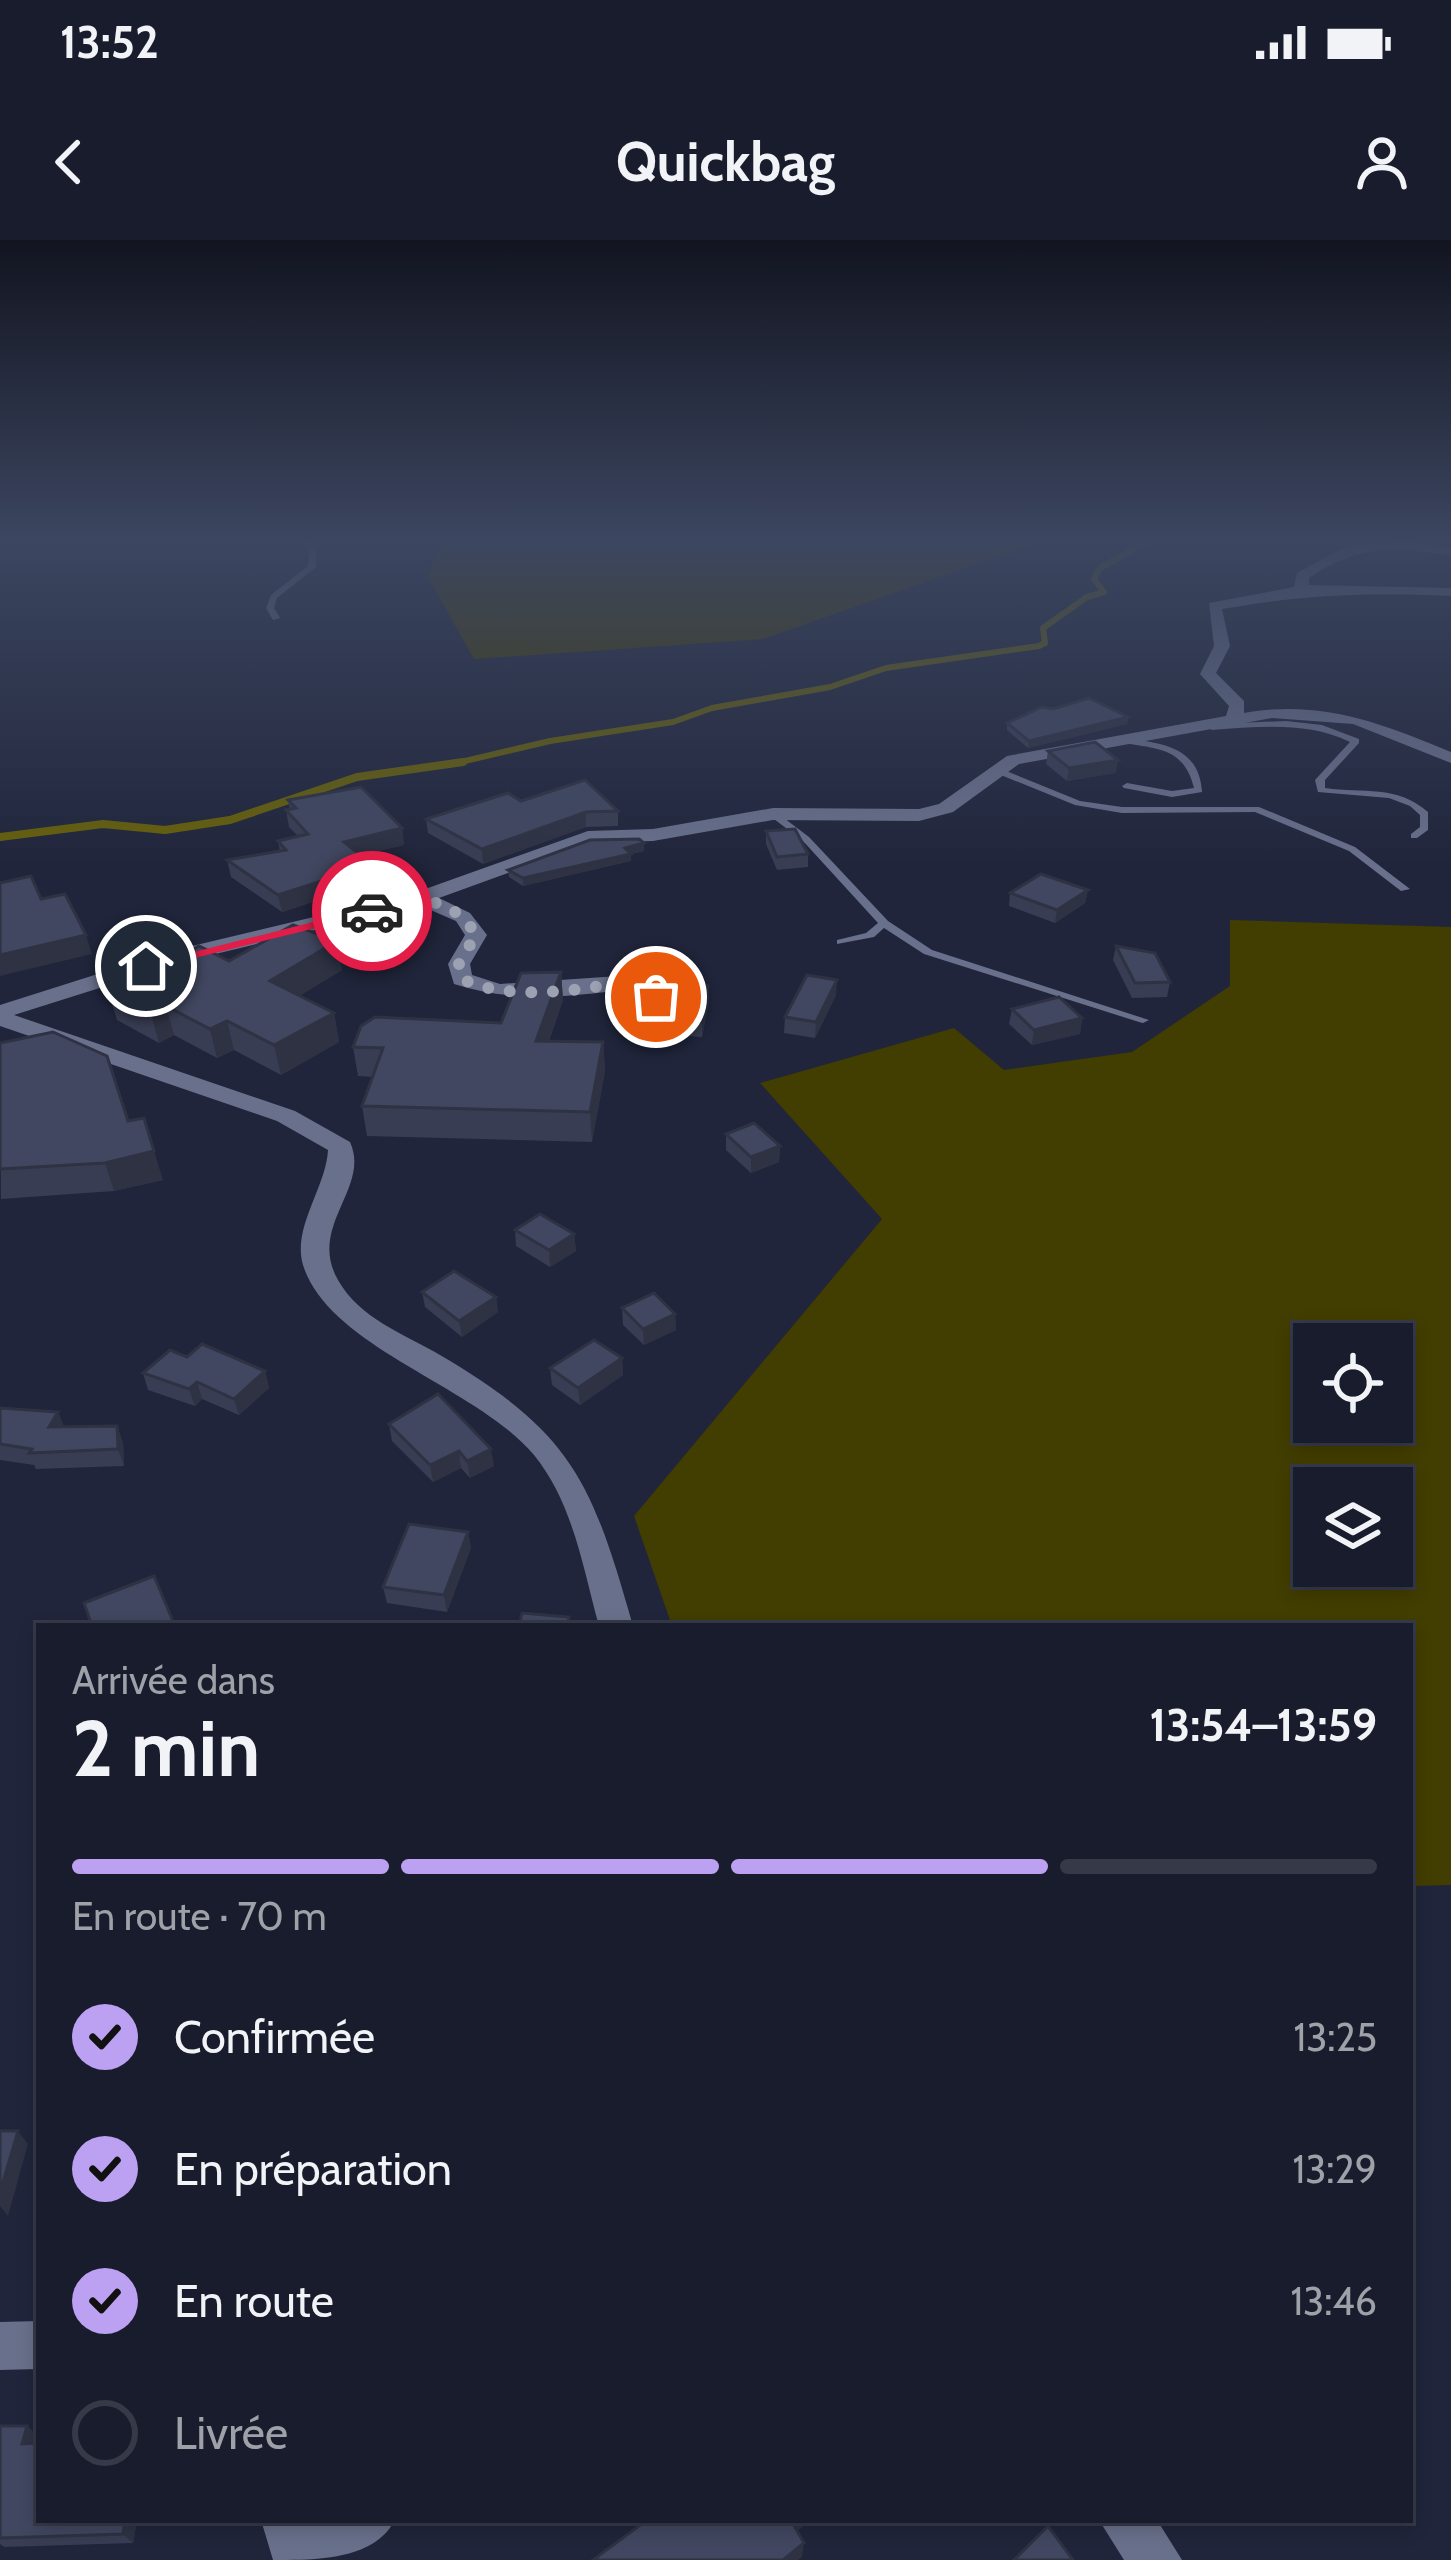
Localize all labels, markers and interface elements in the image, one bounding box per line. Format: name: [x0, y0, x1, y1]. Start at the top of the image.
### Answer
text: 13:52: [60, 15, 159, 69]
icon: back: [36, 129, 102, 195]
text: Quickbag: [616, 129, 835, 195]
icon: person: [1349, 129, 1415, 195]
courier: [312, 851, 432, 971]
icon: car: [339, 878, 405, 944]
pin: [95, 915, 197, 1017]
icon: home: [113, 933, 179, 999]
pin: [605, 946, 707, 1048]
icon: bag: [623, 964, 689, 1030]
map controls: [1293, 1323, 1413, 1587]
button: locate: [1293, 1323, 1413, 1443]
button: layers: [1293, 1467, 1413, 1587]
text: Arrivée dans: [72, 1656, 275, 1704]
text: 13:54–13:59: [1149, 1698, 1377, 1752]
text: 2 min: [72, 1701, 260, 1796]
text: En route · 70 m: [72, 1892, 327, 1940]
icon: check: [72, 2004, 138, 2070]
text: Confirmée: [174, 2010, 375, 2064]
text: 13:25: [1294, 2013, 1377, 2061]
icon: check: [72, 2136, 138, 2202]
text: En préparation: [174, 2142, 452, 2196]
text: 13:29: [1292, 2145, 1377, 2193]
icon: check: [72, 2268, 138, 2334]
text: En route: [174, 2274, 334, 2328]
text: 13:46: [1290, 2277, 1377, 2325]
text: Livrée: [174, 2406, 288, 2460]

